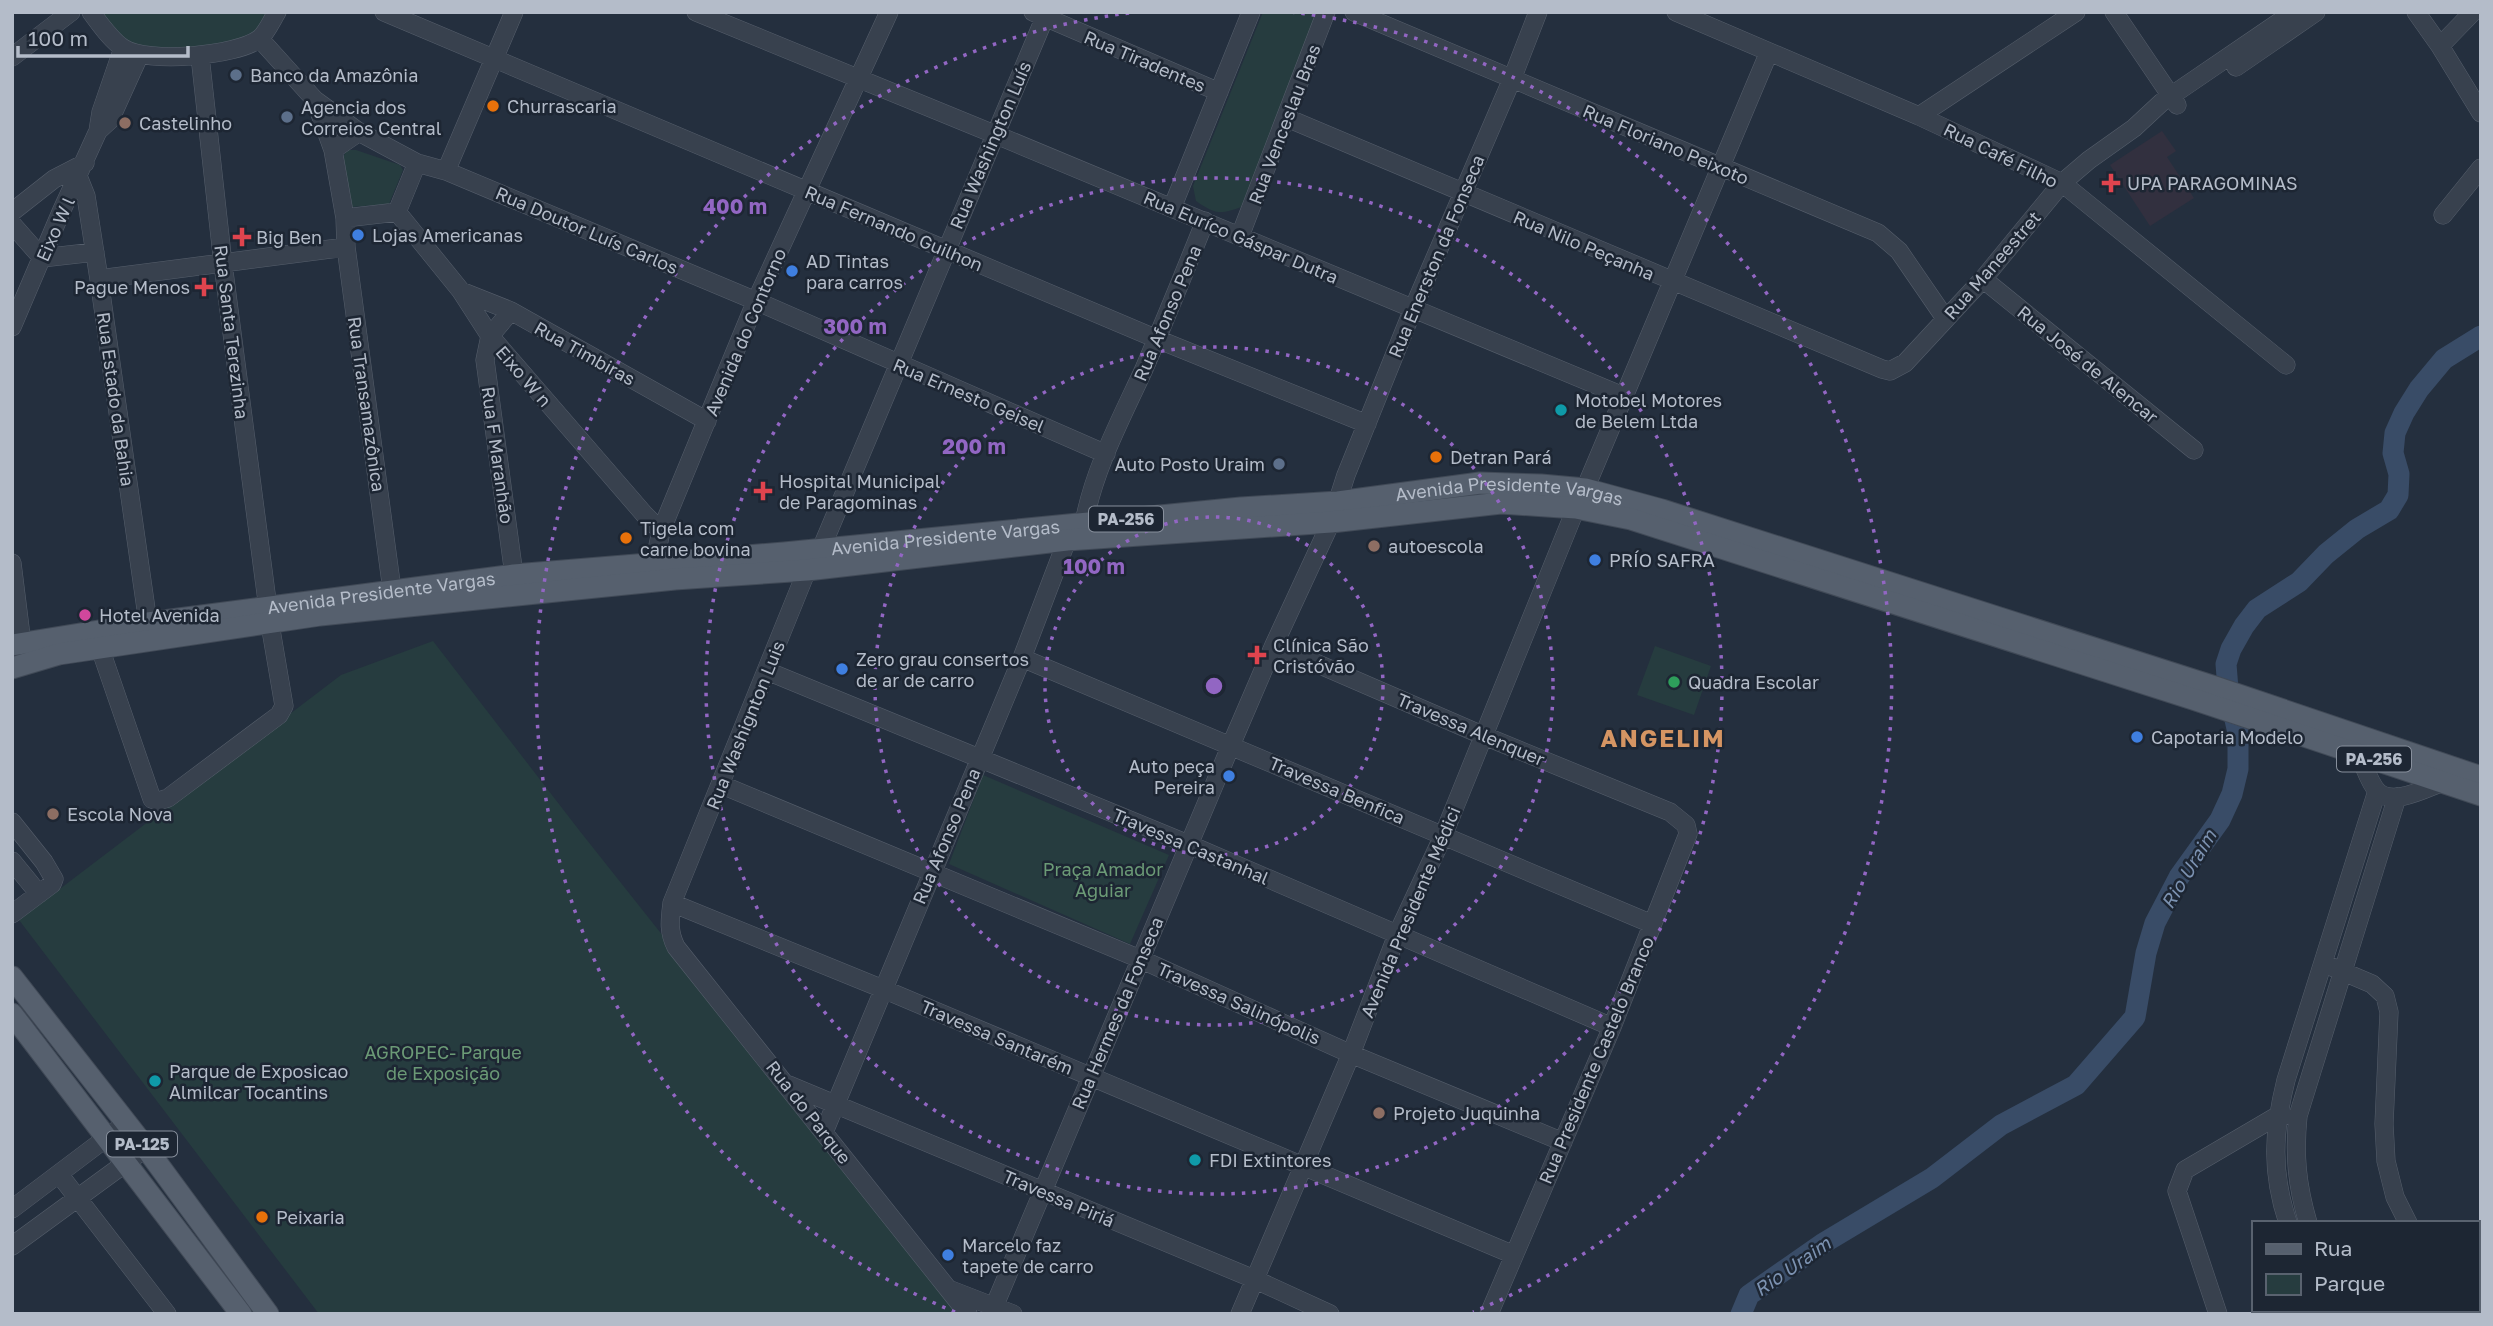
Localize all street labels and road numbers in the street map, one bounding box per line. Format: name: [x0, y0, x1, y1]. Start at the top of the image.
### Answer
street label: Rua Tiradentes: [1081, 25, 1209, 97]
street label: Rua Venceslau Bras: [1243, 41, 1325, 207]
street label: Rua Washington Luís: [945, 58, 1035, 232]
street label: Rua Floriano Peixoto: [1580, 99, 1752, 189]
street label: Rua Café Filho: [1940, 118, 2062, 192]
street label: Rua Enerston da Fonseca: [1383, 151, 1489, 361]
street label: Rua Fernando Guilhon: [802, 181, 986, 275]
street label: Rua Doutor Luís Carlos: [492, 182, 682, 278]
street label: Rua Euríco Gáspar Dutra: [1140, 186, 1342, 288]
street label: Eixo W l: [31, 193, 79, 265]
street label: Rua Nilo Peçanha: [1510, 205, 1658, 285]
street label: Rua Maneestret: [1939, 206, 2045, 324]
street label: Rua Afonso Pena: [1128, 242, 1206, 384]
street label: Rua Santa Terezinha: [210, 244, 254, 420]
street label: Avenida do Contorno: [700, 245, 790, 419]
street label: Rua José de Alencar: [2013, 301, 2163, 427]
street label: Rua Estado da Bahia: [93, 310, 139, 488]
street label: Rua Transamazônica: [344, 315, 390, 493]
street label: Rua Timbiras: [531, 316, 639, 390]
street label: Eixo W n: [492, 341, 556, 411]
street label: Rua Ernesto Geisel: [890, 353, 1048, 437]
street label: Rua F Maranhão: [477, 385, 519, 525]
street label: Avenida Presidente Vargas: [1394, 472, 1626, 510]
road number: PA-256: [1089, 506, 1163, 532]
street label: Avenida Presidente Vargas: [830, 515, 1061, 559]
street label: Avenida Presidente Vargas: [266, 567, 497, 618]
street label: Rua Washignton Luis: [701, 637, 789, 813]
street label: Travessa Alenquer: [1394, 688, 1548, 770]
road number: PA-256: [2337, 746, 2411, 772]
street label: Travessa Benfica: [1266, 752, 1408, 828]
street label: Rua Afonso Pena: [907, 765, 985, 907]
street label: Travessa Castanhal: [1110, 803, 1273, 889]
street label: Avenida Presidente Médici: [1355, 803, 1465, 1021]
street label: Rua Hermes da Fonseca: [1066, 913, 1168, 1113]
street label: Rua Presidente Castelo Branco: [1534, 933, 1658, 1187]
street label: Travessa Salinópolis: [1154, 957, 1324, 1049]
street label: Travessa Santarém: [918, 995, 1076, 1079]
street label: Rua do Parque: [762, 1056, 856, 1168]
road number: PA-125: [107, 1132, 177, 1156]
street label: Travessa Piriá: [1000, 1165, 1118, 1231]

